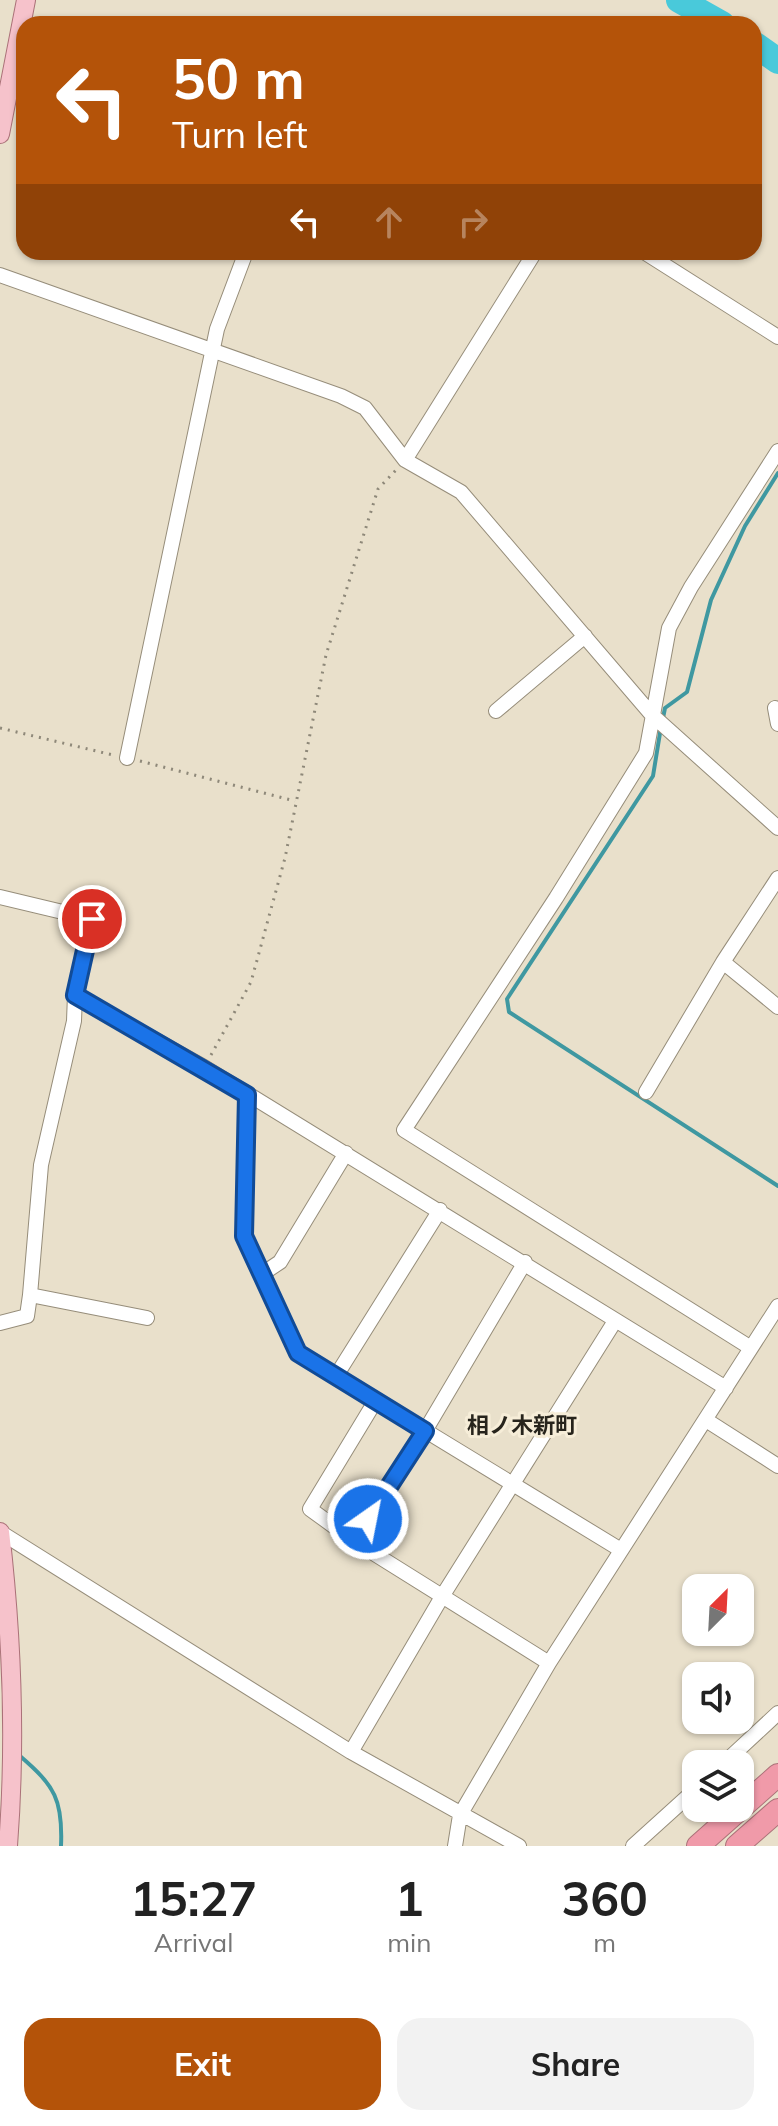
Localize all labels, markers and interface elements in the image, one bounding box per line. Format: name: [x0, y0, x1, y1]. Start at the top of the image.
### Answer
text: 50 m: [172, 43, 305, 113]
icon: left: [40, 48, 144, 152]
text: Turn left: [172, 112, 308, 157]
icon: left: [283, 200, 327, 244]
icon: ahead: [367, 200, 411, 244]
icon: right: [451, 200, 495, 244]
pin: [58, 885, 126, 953]
icon: arrive: [70, 897, 114, 941]
district label: 相ノ木新町: [467, 1411, 577, 1439]
position arrow: [326, 1477, 410, 1561]
north arrow: [682, 1574, 754, 1646]
map controls: [682, 1574, 754, 1822]
button: sound: [682, 1662, 754, 1734]
button: layers: [682, 1750, 754, 1822]
text: 15:27: [130, 1868, 257, 1928]
text: 1: [395, 1868, 424, 1928]
text: 360: [562, 1868, 648, 1928]
text: Arrival: [154, 1926, 233, 1959]
text: min: [387, 1926, 431, 1959]
text: m: [593, 1926, 616, 1959]
button: Exit: [24, 2018, 381, 2110]
button: Share: [397, 2018, 754, 2110]

